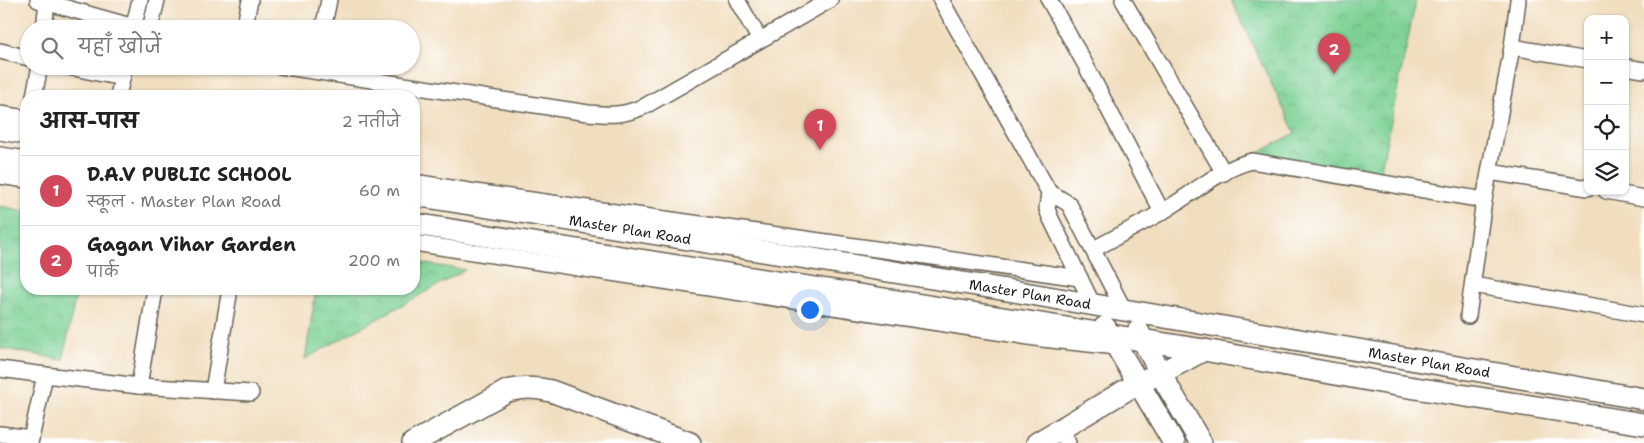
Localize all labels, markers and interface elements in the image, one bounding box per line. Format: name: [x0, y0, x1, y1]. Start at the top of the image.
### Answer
map controls: [1584, 15, 1629, 195]
button: +: [1584, 15, 1629, 60]
search box: [20, 20, 420, 75]
pin: 2: [1318, 33, 1350, 74]
icon: search: [38, 34, 66, 62]
text: यहाँ खोजें: [78, 34, 161, 59]
button: −: [1584, 60, 1629, 105]
button: locate: [1584, 105, 1629, 150]
text: आस-पास: [40, 107, 138, 135]
pin: 1: [804, 109, 836, 150]
text: 2 नतीजे: [342, 111, 400, 132]
button: layers: [1584, 150, 1629, 195]
text: D.A.V PUBLIC SCHOOL: [87, 162, 292, 187]
text: 1: [52, 180, 60, 201]
text: 60 m: [359, 180, 400, 201]
text: स्कूल · Master Plan Road: [87, 191, 281, 212]
street label: Master Plan Road: [568, 211, 693, 248]
text: Gagan Vihar Garden: [87, 232, 296, 257]
text: 2: [50, 250, 62, 271]
text: 200 m: [348, 250, 400, 271]
text: पार्क: [87, 261, 118, 282]
street label: Master Plan Road: [968, 275, 1092, 313]
your location: [797, 297, 823, 323]
street label: Master Plan Road: [1367, 343, 1492, 382]

